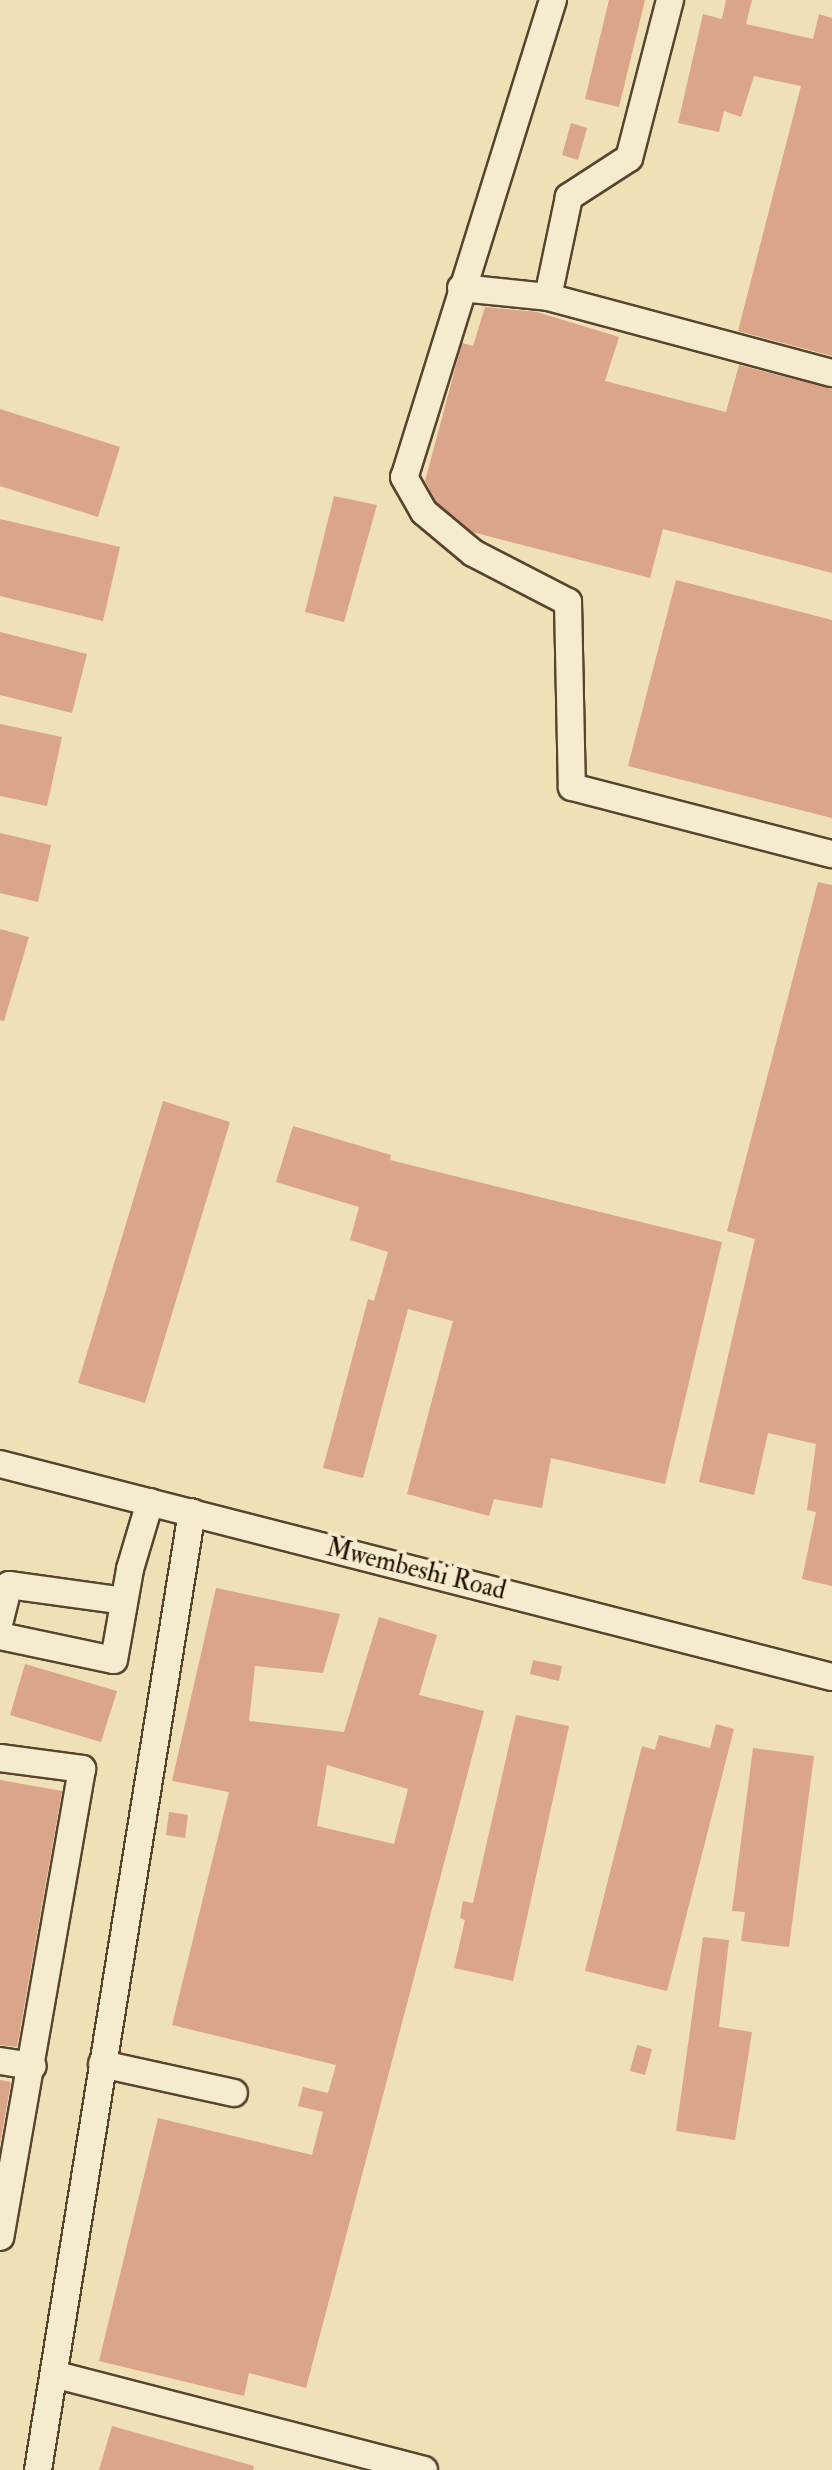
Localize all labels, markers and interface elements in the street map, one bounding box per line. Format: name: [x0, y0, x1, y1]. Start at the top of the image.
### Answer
street label: Mwembeshi Road: [323, 1533, 509, 1607]

